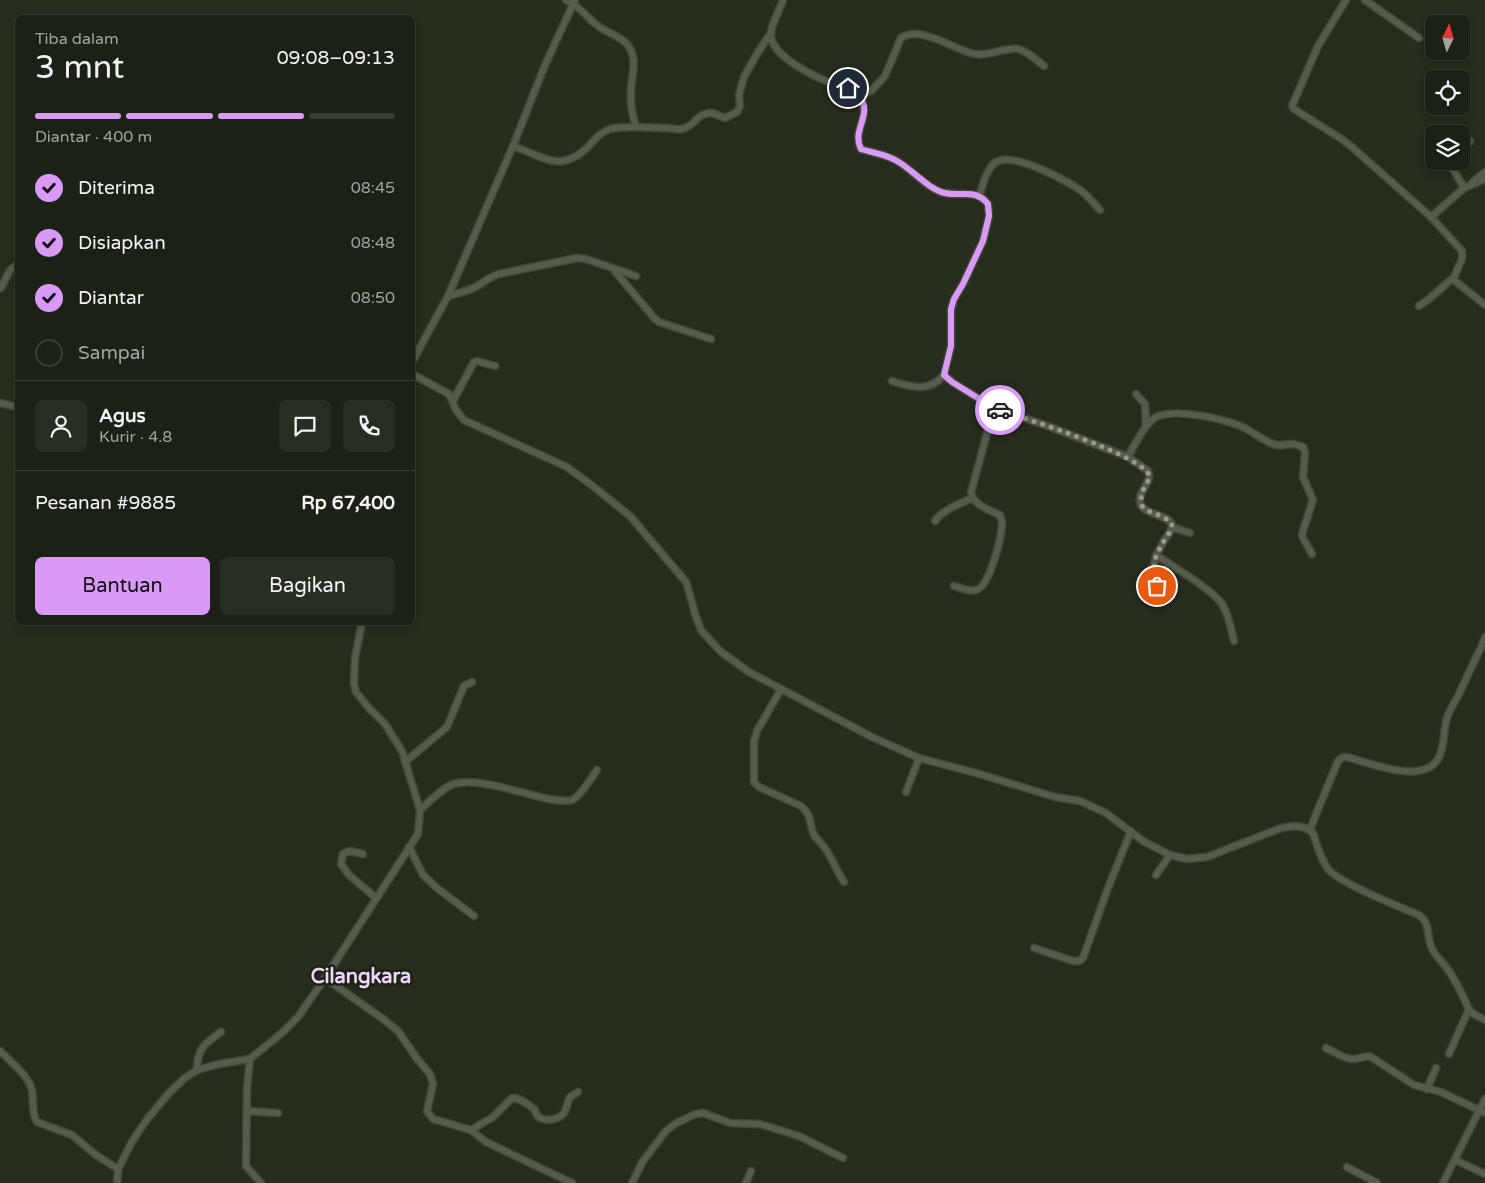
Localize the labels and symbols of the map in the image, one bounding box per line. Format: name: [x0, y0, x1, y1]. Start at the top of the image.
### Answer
north arrow: [1425, 15, 1470, 60]
pin: [827, 67, 869, 109]
courier: [975, 385, 1025, 435]
pin: [1136, 565, 1178, 607]
district label: Cilangkara: [311, 965, 411, 989]

